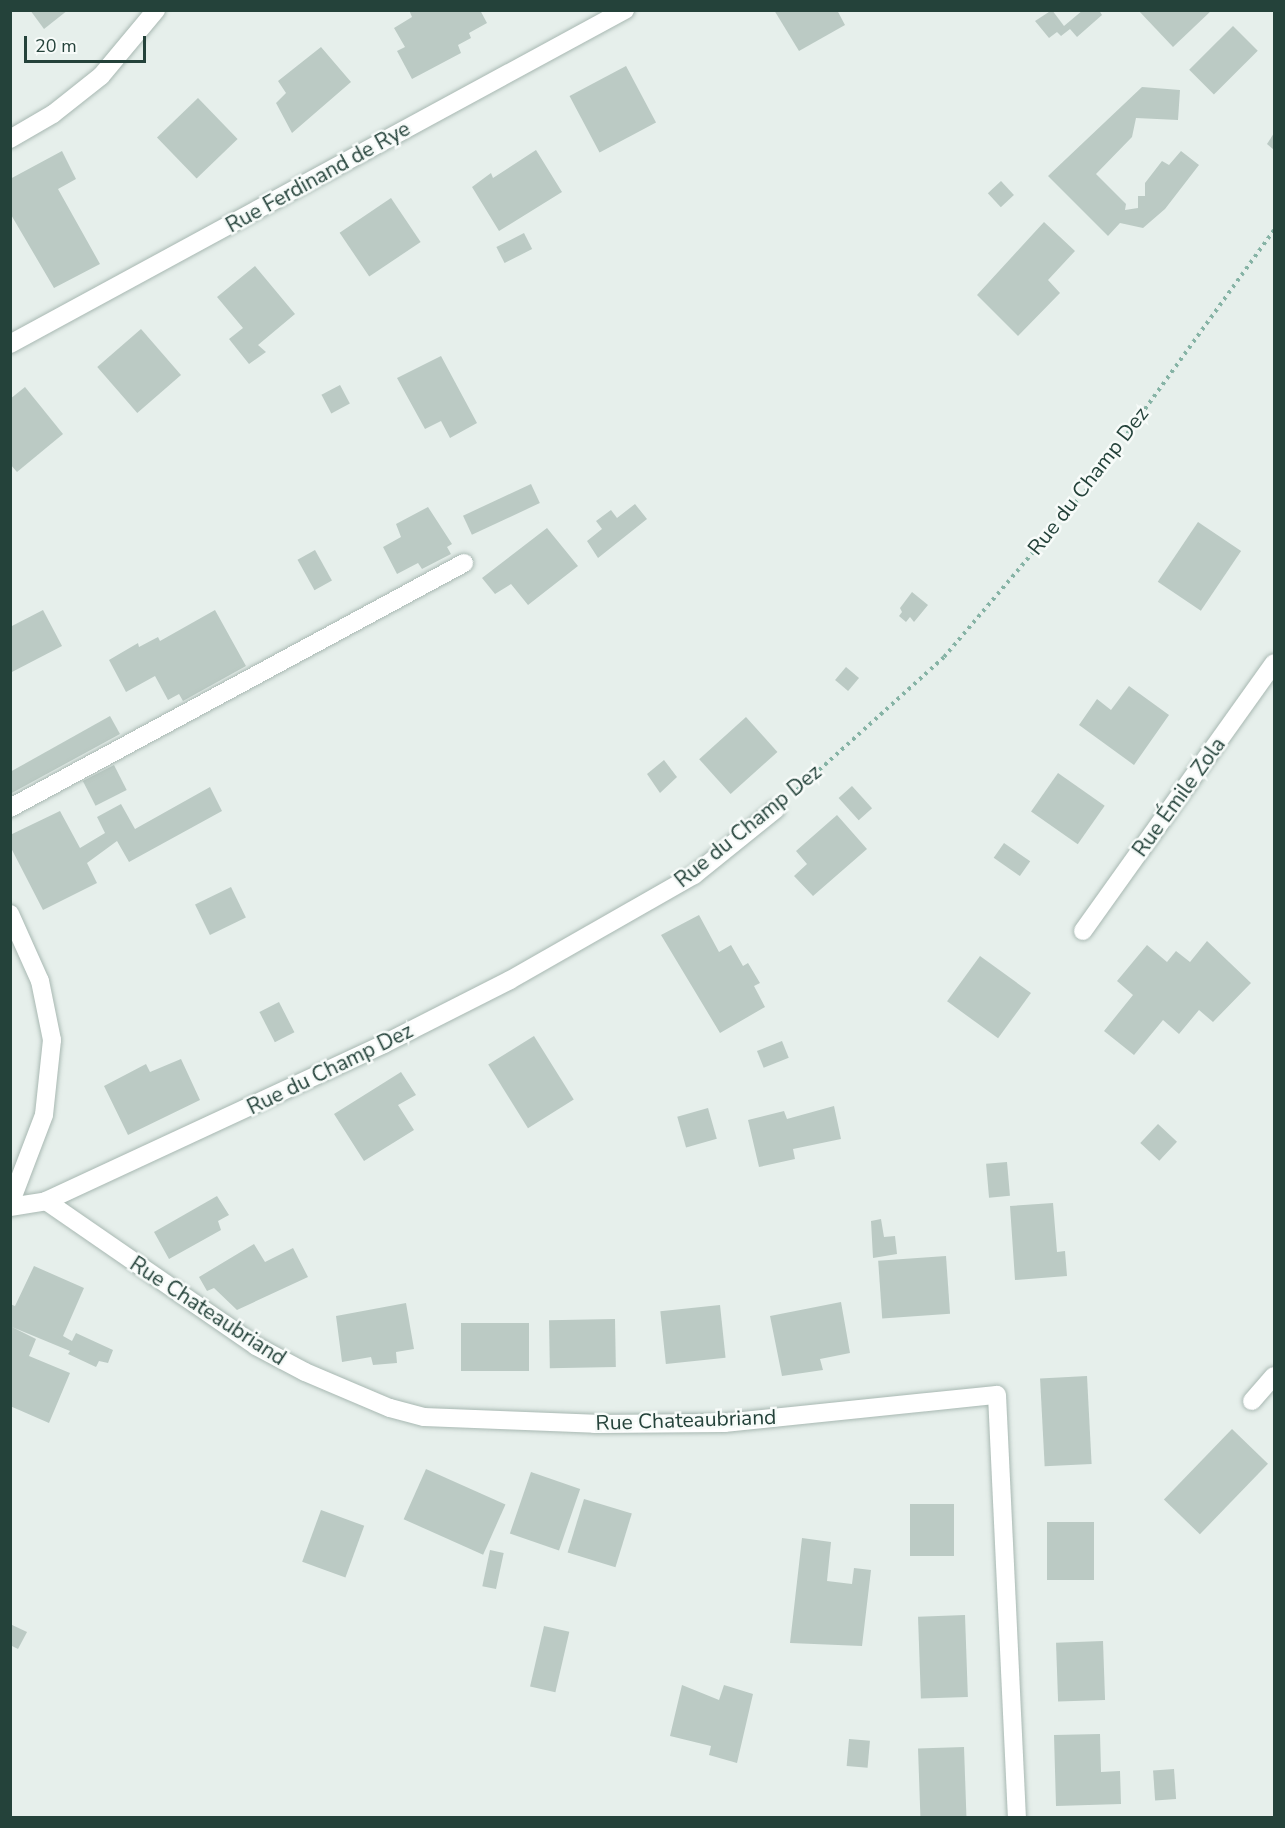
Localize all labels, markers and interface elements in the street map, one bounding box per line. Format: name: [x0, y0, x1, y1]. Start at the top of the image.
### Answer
scale bar: [27, 24, 148, 62]
text: 20 m: [35, 34, 77, 58]
street label: Rue Ferdinand de Rye: [222, 116, 414, 238]
street label: Rue du Champ Dez: [1022, 402, 1154, 560]
street label: Rue Émile Zola: [1127, 732, 1231, 862]
street label: Rue du Champ Dez: [670, 759, 826, 893]
street label: Rue du Champ Dez: [243, 1018, 417, 1120]
street label: Rue Chateaubriand: [125, 1251, 291, 1371]
street label: Rue Chateaubriand: [595, 1404, 777, 1436]

